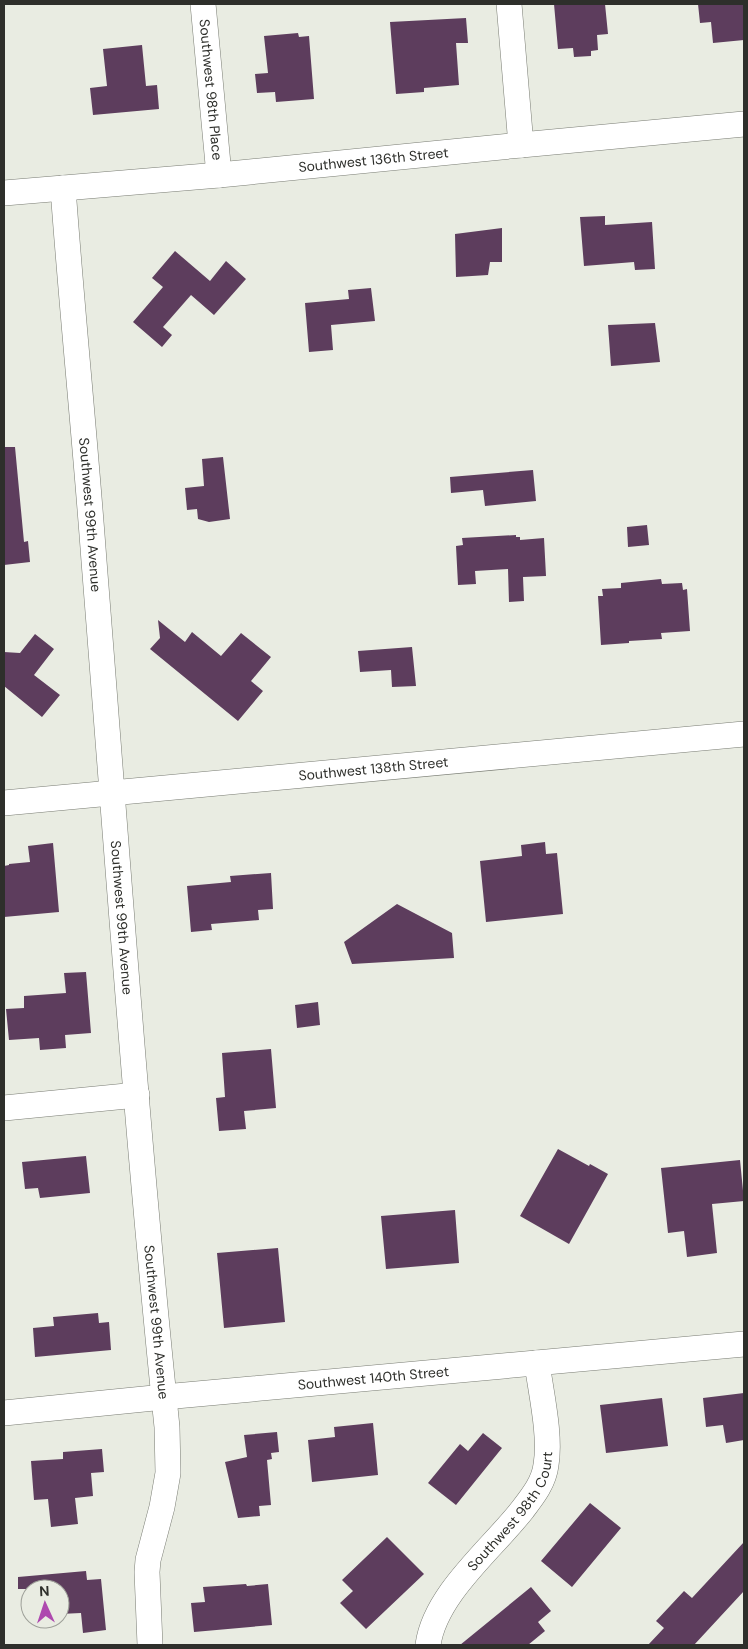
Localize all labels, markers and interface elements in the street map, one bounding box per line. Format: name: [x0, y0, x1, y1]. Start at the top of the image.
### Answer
street label: Southwest 98th Place: [195, 18, 227, 161]
street label: Southwest 136th Street: [298, 143, 449, 176]
street label: Southwest 99th Avenue: [75, 437, 105, 593]
street label: Southwest 138th Street: [298, 753, 449, 785]
street label: Southwest 99th Avenue: [107, 840, 137, 996]
street label: Southwest 99th Avenue: [140, 1244, 173, 1400]
street label: Southwest 140th Street: [297, 1362, 450, 1394]
street label: Southwest 98th Court: [463, 1451, 556, 1575]
north arrow: [20, 1579, 70, 1629]
text: N: [39, 1582, 50, 1600]

